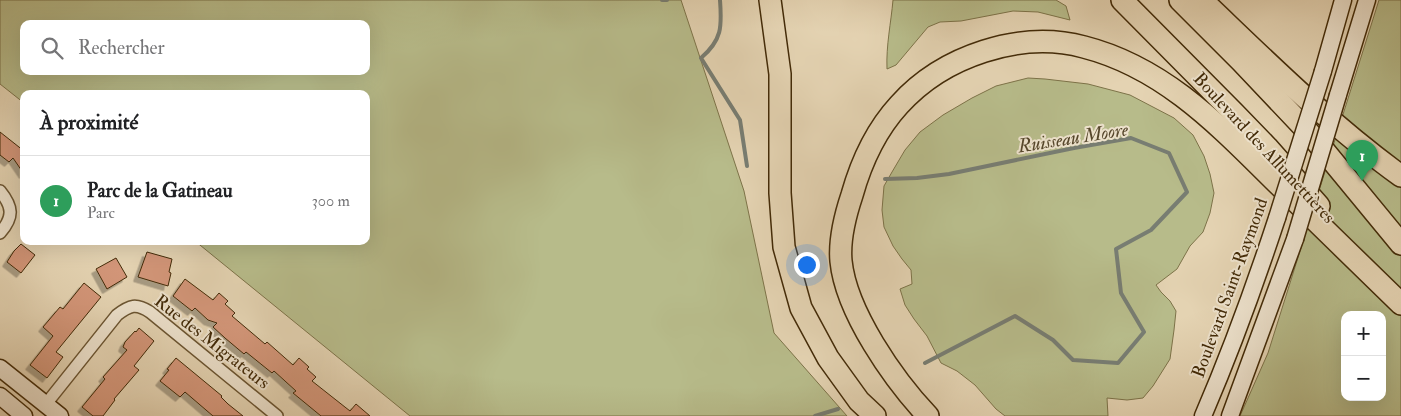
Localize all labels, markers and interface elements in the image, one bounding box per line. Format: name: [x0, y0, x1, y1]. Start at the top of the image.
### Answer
search box: [20, 20, 370, 75]
icon: search: [38, 34, 66, 62]
text: Rechercher: [78, 36, 165, 60]
street label: Boulevard des Allumettières: [1188, 68, 1340, 228]
text: À proximité: [40, 109, 138, 136]
water label: Ruisseau Moore: [1015, 117, 1130, 159]
pin: 1: [1346, 140, 1378, 181]
text: Parc de la Gatineau: [87, 179, 233, 203]
text: 1: [53, 191, 59, 211]
text: 300 m: [312, 191, 350, 211]
street label: Boulevard Saint-Raymond: [1187, 195, 1273, 381]
text: Parc: [87, 203, 115, 223]
your location: [794, 252, 820, 278]
street label: Rue des Migrateurs: [150, 290, 274, 394]
map controls: [1341, 311, 1386, 401]
button: +: [1341, 311, 1386, 356]
button: −: [1341, 356, 1386, 401]

